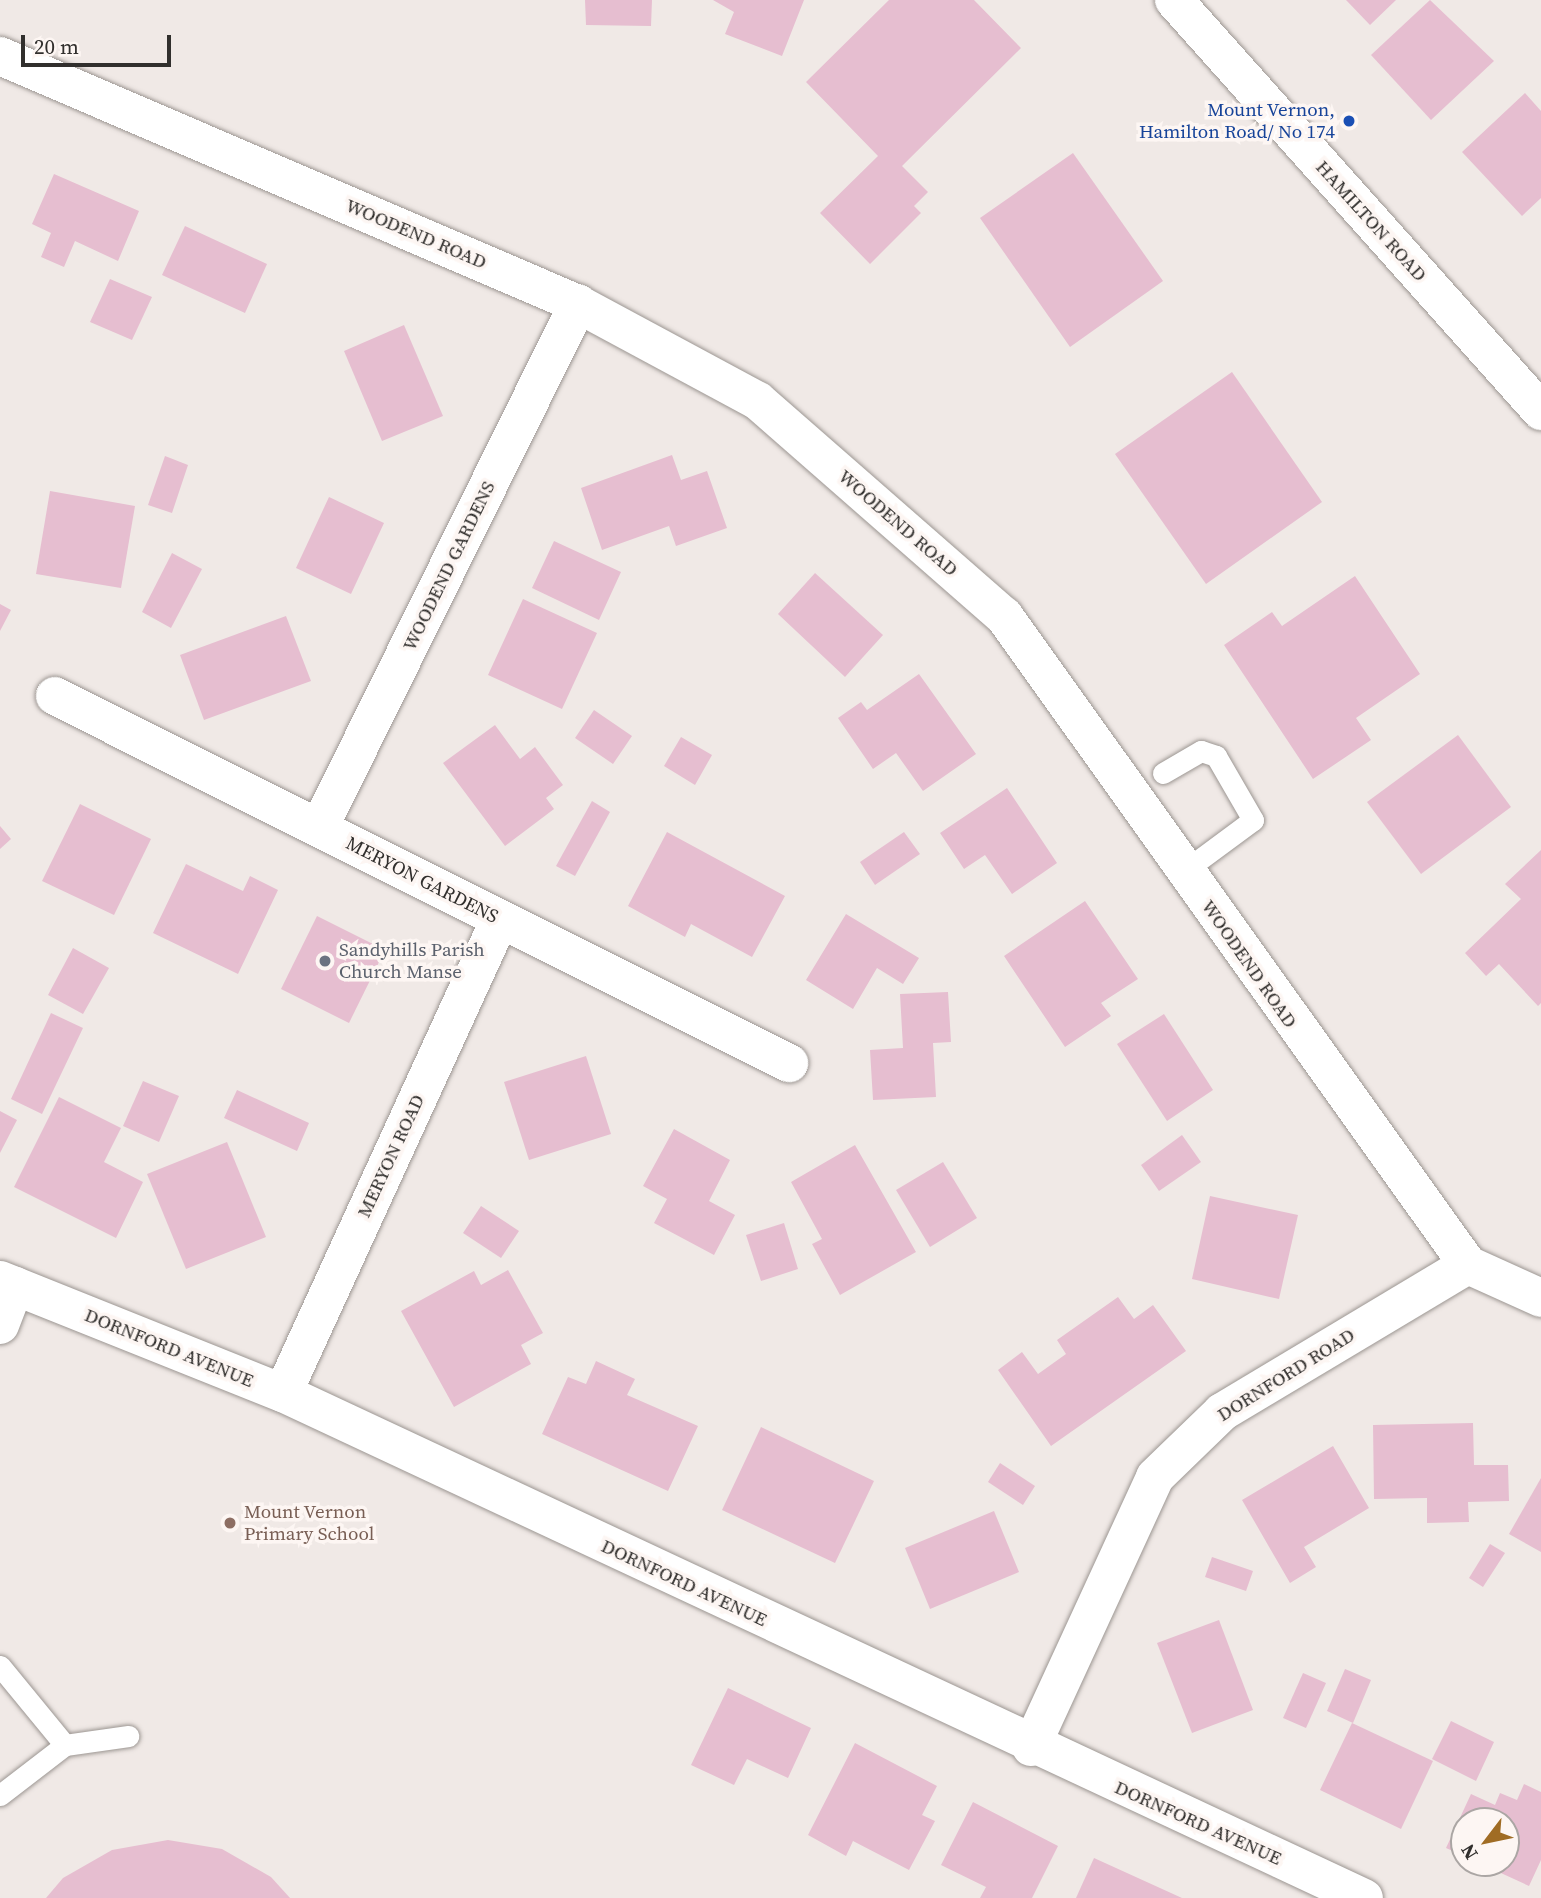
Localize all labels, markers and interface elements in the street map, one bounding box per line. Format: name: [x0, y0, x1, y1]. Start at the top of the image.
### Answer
scale bar: [24, 21, 175, 65]
text: 20 m: [34, 32, 79, 61]
place label: Mount Vernon, Hamilton Road/ No 174: [1139, 99, 1335, 143]
marker: Mount Vernon, Hamilton Road/ No 174: [1341, 113, 1357, 129]
street label: HAMILTON ROAD: [1311, 156, 1431, 286]
street label: WOODEND ROAD: [342, 194, 490, 274]
street label: WOODEND ROAD: [834, 465, 962, 581]
street label: WOODEND GARDENS: [398, 478, 500, 654]
street label: MERYON GARDENS: [342, 832, 502, 928]
street label: WOODEND ROAD: [1196, 896, 1302, 1032]
place label: Sandyhills Parish Church Manse: [339, 939, 485, 983]
marker: Sandyhills Parish Church Manse: [317, 953, 333, 969]
street label: MERYON ROAD: [353, 1091, 429, 1221]
street label: DORNFORD AVENUE: [81, 1304, 257, 1392]
street label: DORNFORD ROAD: [1213, 1324, 1359, 1426]
place label: Mount Vernon Primary School: [244, 1501, 374, 1545]
marker: Mount Vernon Primary School: [222, 1515, 238, 1531]
street label: DORNFORD AVENUE: [598, 1535, 770, 1631]
street label: DORNFORD AVENUE: [1111, 1776, 1285, 1870]
north arrow: [1450, 1807, 1520, 1877]
text: N: [1454, 1839, 1484, 1865]

